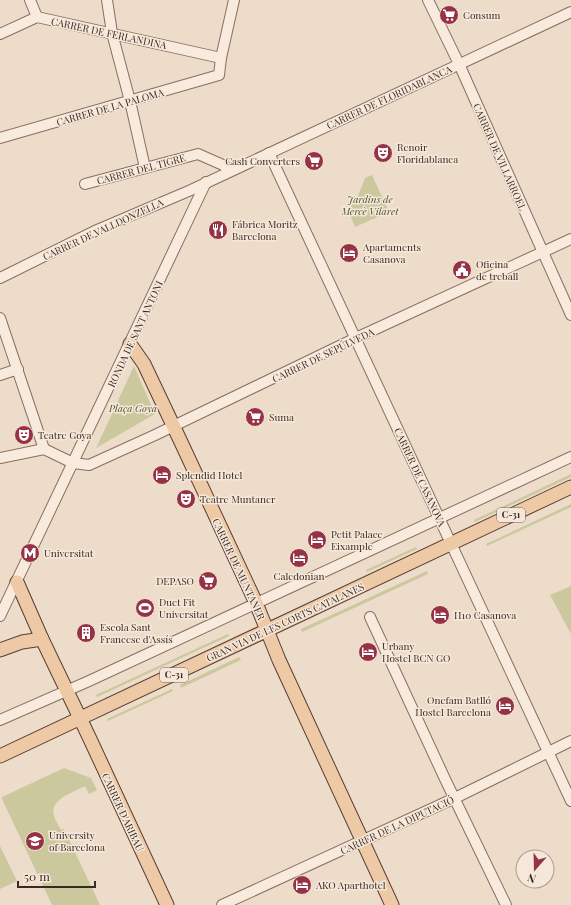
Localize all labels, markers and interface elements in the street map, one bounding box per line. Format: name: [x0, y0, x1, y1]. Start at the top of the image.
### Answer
supermarket icon: Consum: [438, 4, 460, 26]
place label: Consum: [463, 8, 501, 22]
street label: CARRER DE FERLANDINA: [50, 14, 169, 52]
street label: CARRER DE FLORIDABLANCA: [324, 61, 455, 132]
street label: CARRER DE LA PALOMA: [55, 85, 166, 129]
street label: CARRER DE VILLARROEL: [470, 101, 530, 213]
place label: Renoir Floridablanca: [397, 140, 458, 166]
theatre icon: Renoir Floridablanca: [372, 142, 394, 164]
street label: CARRER DEL TIGRE: [95, 150, 187, 188]
supermarket icon: Cash Converters: [303, 150, 325, 172]
place label: Cash Converters: [225, 154, 300, 168]
park label: Jardins de Mercè Vilaret: [340, 192, 399, 218]
street label: CARRER DE VALLDONZELLA: [40, 195, 166, 263]
place label: Fábrica Moritz Barcelona: [232, 217, 298, 243]
restaurant icon: Fábrica Moritz Barcelona: [207, 219, 229, 241]
place label: Apartaments Casanova: [362, 240, 421, 266]
hotel icon: Apartaments Casanova: [338, 242, 360, 264]
place label: Oficina de treball: [476, 257, 519, 283]
public building icon: Oficina de treball: [451, 259, 473, 281]
street label: RONDA DE SANT ANTONI: [104, 278, 166, 390]
street label: CARRER DE SEPÚLVEDA: [270, 324, 377, 386]
park label: Plaça Goya: [108, 401, 157, 415]
supermarket icon: Suma: [244, 406, 266, 428]
place label: Suma: [269, 410, 294, 424]
theatre icon: Teatre Goya: [13, 424, 35, 446]
street label: CARRER DE CASANOVA: [391, 425, 449, 529]
place label: Teatre Goya: [38, 428, 92, 442]
hotel icon: Splendid Hotel: [151, 464, 173, 486]
place label: Splendid Hotel: [176, 468, 243, 482]
theatre icon: Teatre Muntaner: [175, 488, 197, 510]
place label: Teatre Muntaner: [200, 492, 276, 506]
road number: C-31: [497, 508, 525, 522]
street label: CARRER DE MUNTANER: [209, 516, 269, 623]
place label: Petit Palace Eixample: [331, 527, 383, 553]
hotel icon: Petit Palace Eixample: [306, 529, 328, 551]
metro station icon: Universitat: [19, 542, 41, 564]
place label: Universitat: [44, 546, 94, 560]
hotel icon: Caledonian: [288, 547, 310, 569]
place label: Caledonian: [274, 569, 324, 583]
supermarket icon: DEPASO: [197, 570, 219, 592]
place label: DEPASO: [156, 574, 194, 588]
street label: GRAN VIA DE LES CORTS CATALANES: [204, 579, 366, 665]
place label: Duet Fit Universitat: [159, 595, 209, 621]
sports icon: Duet Fit Universitat: [134, 597, 156, 619]
hotel icon: H10 Casanova: [429, 604, 451, 626]
place label: H10 Casanova: [454, 608, 516, 622]
place label: Escola Sant Francesc d'Assís: [100, 620, 173, 646]
building icon: Escola Sant Francesc d'Assís: [75, 622, 97, 644]
place label: Urbany Hostel BCN GO: [382, 639, 450, 665]
hotel icon: Urbany Hostel BCN GO: [357, 641, 379, 663]
road number: C-31: [160, 668, 188, 682]
place label: Onefam Batlló Hostel Barcelona: [415, 693, 492, 719]
hotel icon: Onefam Batlló Hostel Barcelona: [494, 695, 516, 717]
street label: CARRER D'ARIBAU: [99, 771, 147, 854]
street label: CARRER DE LA DIPUTACIÓ: [338, 792, 456, 858]
place label: University of Barcelona: [49, 828, 105, 854]
school or university icon: University of Barcelona: [24, 830, 46, 852]
north arrow: [515, 849, 555, 889]
scale bar: [18, 863, 95, 889]
text: 50 m: [24, 868, 50, 884]
text: N: [525, 870, 538, 887]
hotel icon: AKO Aparthotel: [291, 874, 313, 896]
place label: AKO Aparthotel: [315, 878, 386, 892]

